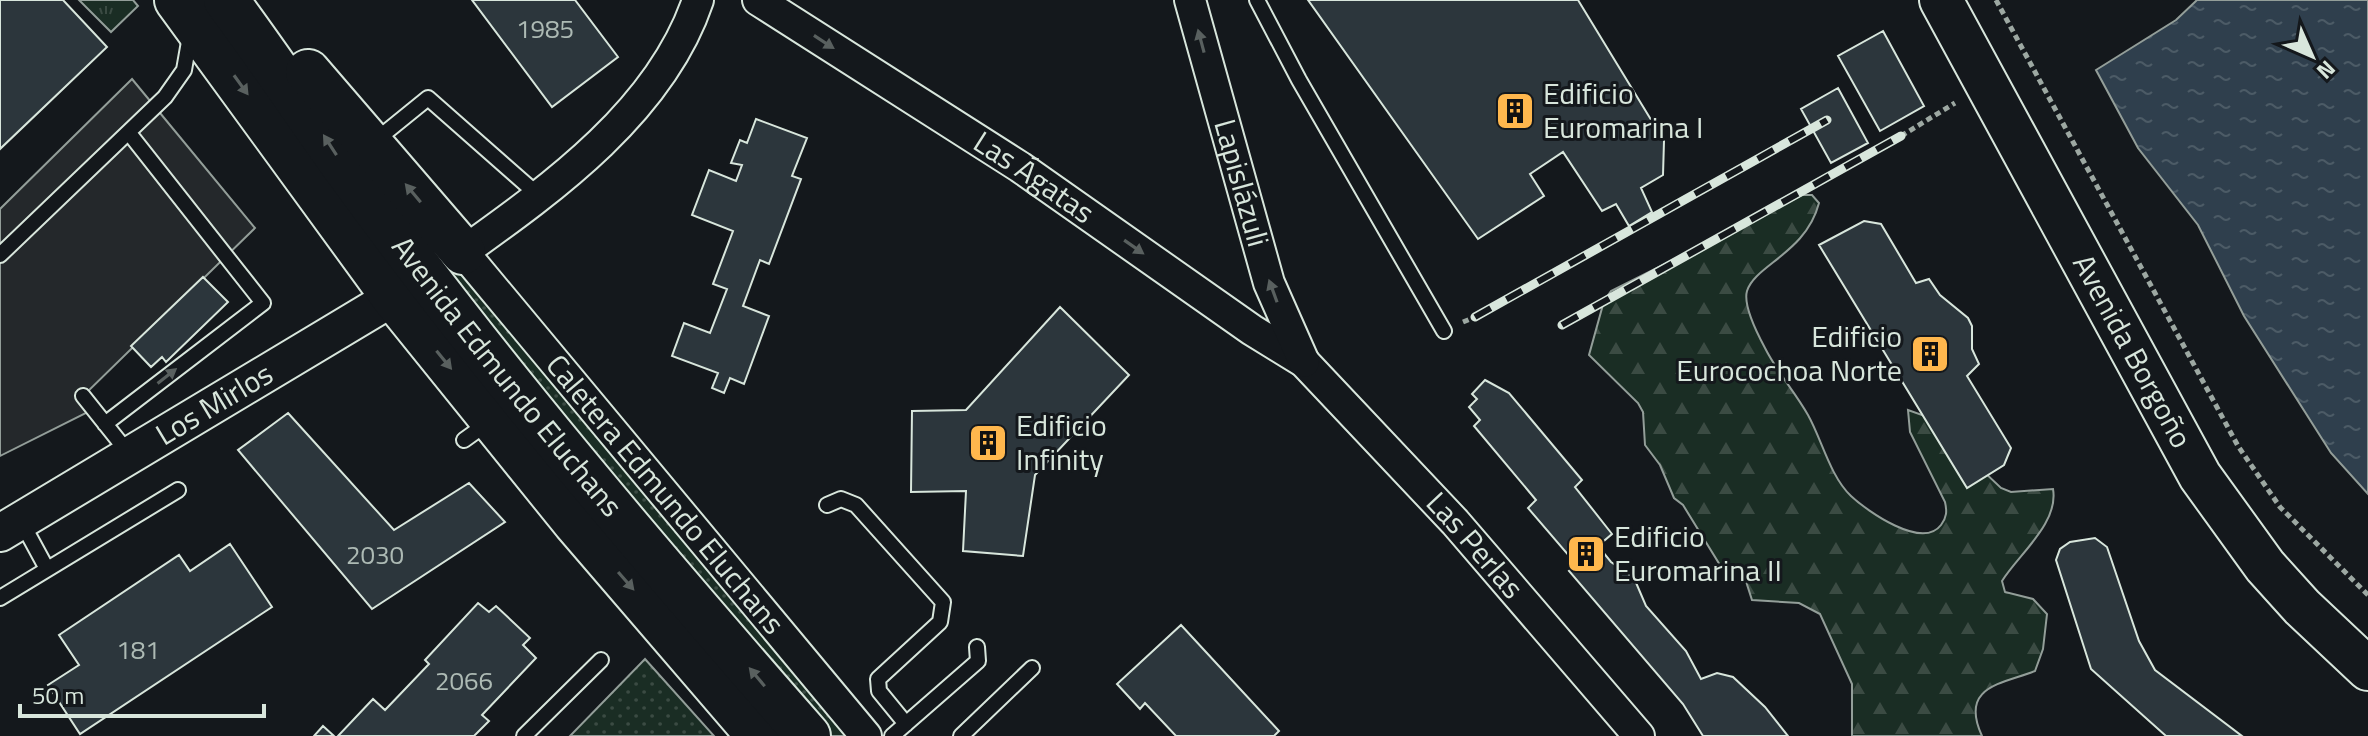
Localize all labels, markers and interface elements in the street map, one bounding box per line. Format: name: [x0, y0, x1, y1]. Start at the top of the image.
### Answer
house number: 1985: [516, 9, 574, 48]
north arrow: [2272, 16, 2352, 96]
one-way arrow: [1194, 29, 1207, 53]
one-way arrow: [813, 34, 835, 48]
text: N: [2309, 53, 2344, 88]
place label: Edificio Euromarina I: [1543, 70, 1703, 150]
one-way arrow: [232, 74, 248, 95]
building icon: Edificio Euromarina I: [1494, 90, 1536, 132]
street label: Lapislázuli: [1202, 114, 1282, 252]
street label: Las Ágatas: [965, 119, 1104, 234]
one-way arrow: [323, 135, 338, 156]
one-way arrow: [405, 183, 422, 203]
street label: Avenida Edmundo Eluchans: [381, 226, 634, 527]
one-way arrow: [1124, 239, 1145, 254]
street label: Avenida Borgoño: [2062, 246, 2205, 456]
one-way arrow: [1266, 279, 1278, 303]
place label: Edificio Eurocochoa Norte: [1676, 313, 1902, 393]
building icon: Edificio Eurocochoa Norte: [1909, 333, 1951, 375]
street label: Caletera Edmundo Eluchans: [535, 344, 796, 644]
one-way arrow: [435, 349, 452, 369]
street label: Los Mirlos: [147, 351, 281, 457]
one-way arrow: [157, 369, 177, 385]
place label: Edificio Infinity: [1016, 402, 1107, 482]
building icon: Edificio Infinity: [967, 422, 1009, 464]
street label: Las Perlas: [1416, 481, 1535, 609]
place label: Edificio Euromarina II: [1614, 513, 1782, 593]
building icon: Edificio Euromarina II: [1565, 533, 1607, 575]
house number: 2030: [346, 535, 404, 574]
one-way arrow: [617, 571, 634, 591]
house number: 181: [116, 630, 160, 669]
house number: 2066: [435, 661, 493, 700]
scale bar: [20, 668, 264, 718]
one-way arrow: [749, 668, 766, 688]
text: 50 m: [32, 677, 84, 713]

